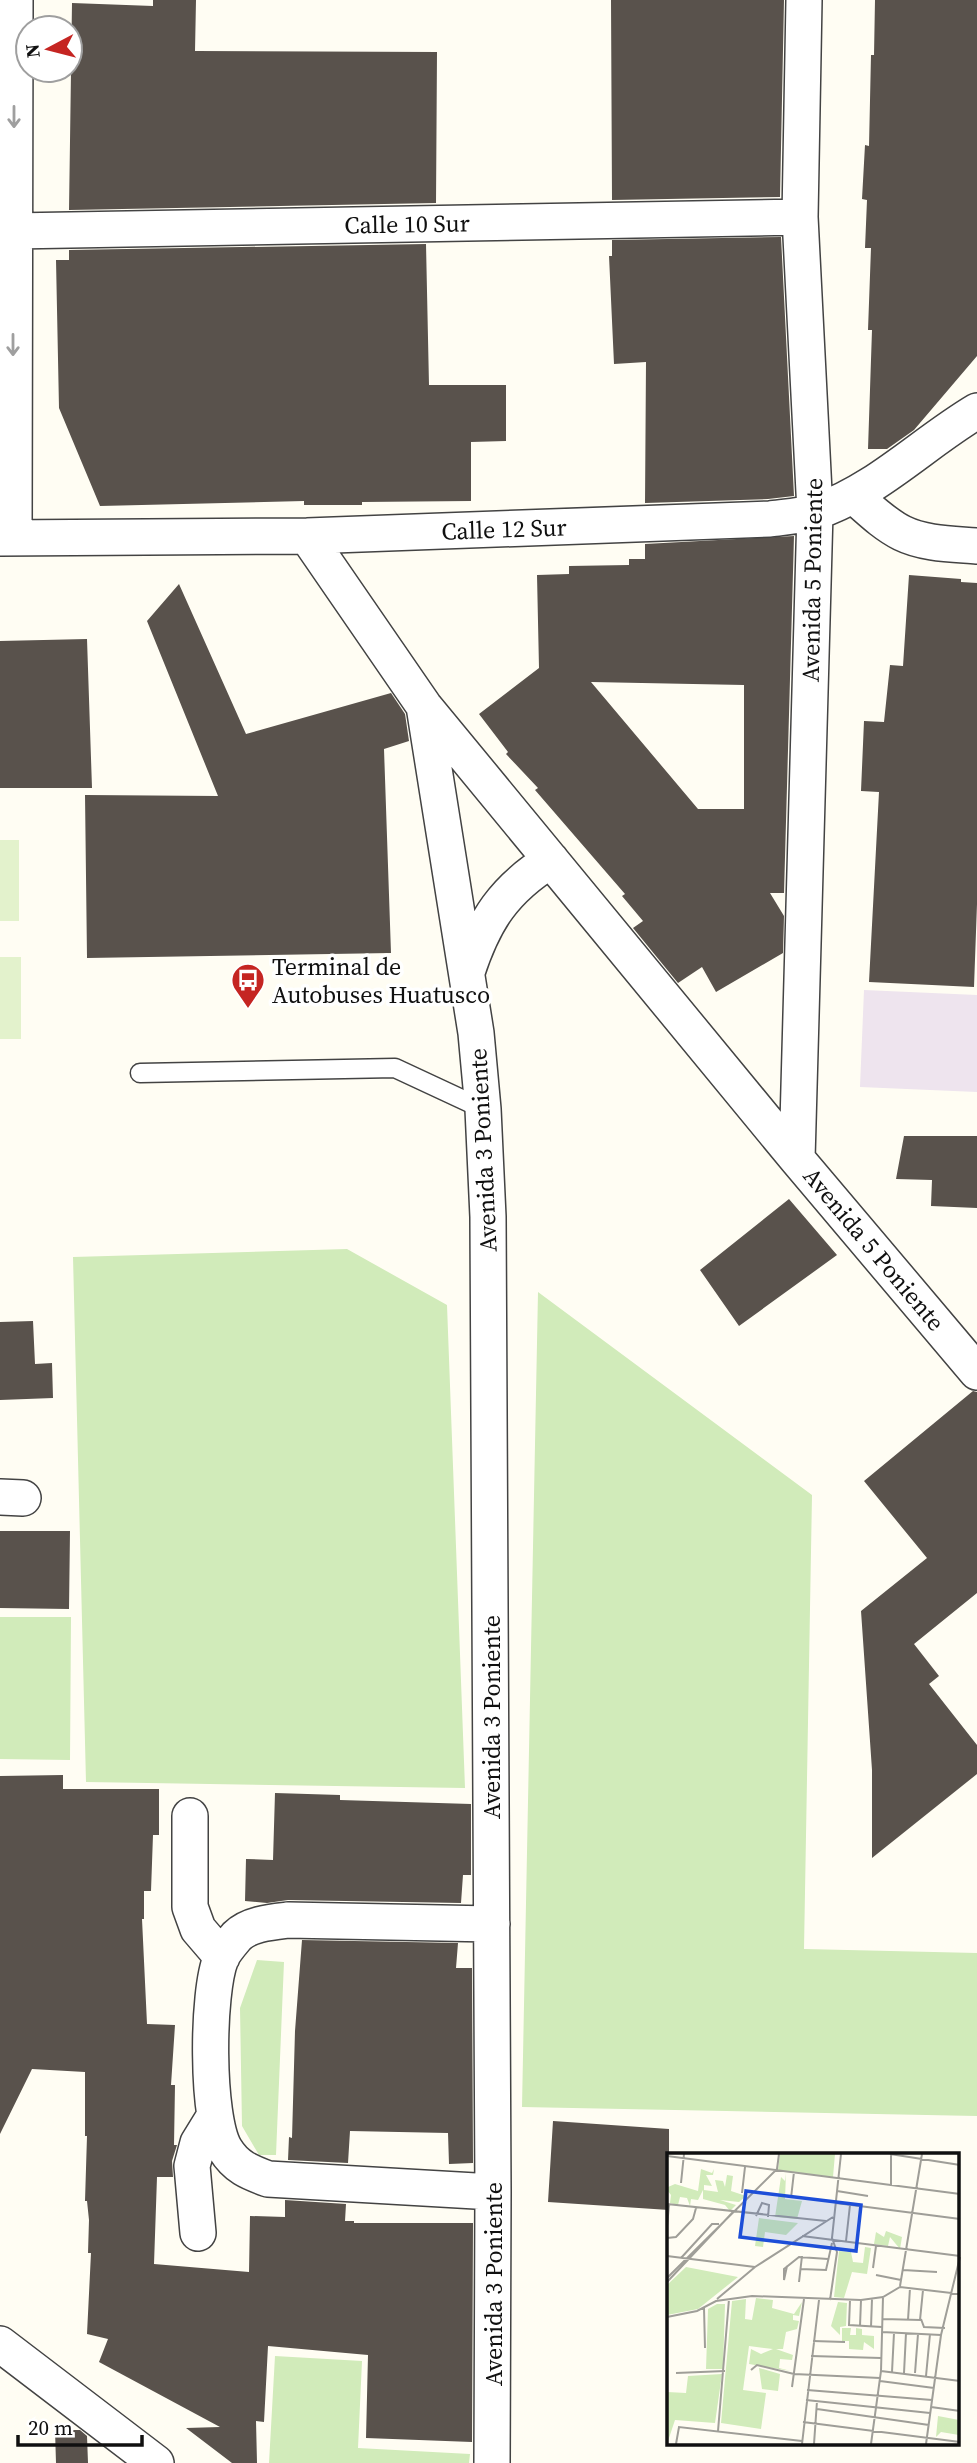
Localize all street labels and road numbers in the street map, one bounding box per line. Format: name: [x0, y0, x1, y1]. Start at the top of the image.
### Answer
street label: Calle 10 Sur: [344, 206, 470, 242]
street label: Avenida 5 Poniente: [794, 478, 830, 682]
street label: Calle 12 Sur: [441, 510, 567, 548]
street label: Avenida 3 Poniente: [461, 1047, 505, 1253]
street label: Avenida 5 Poniente: [796, 1160, 952, 1338]
street label: Avenida 3 Poniente: [475, 1615, 508, 1819]
street label: Avenida 3 Poniente: [477, 2182, 510, 2386]

